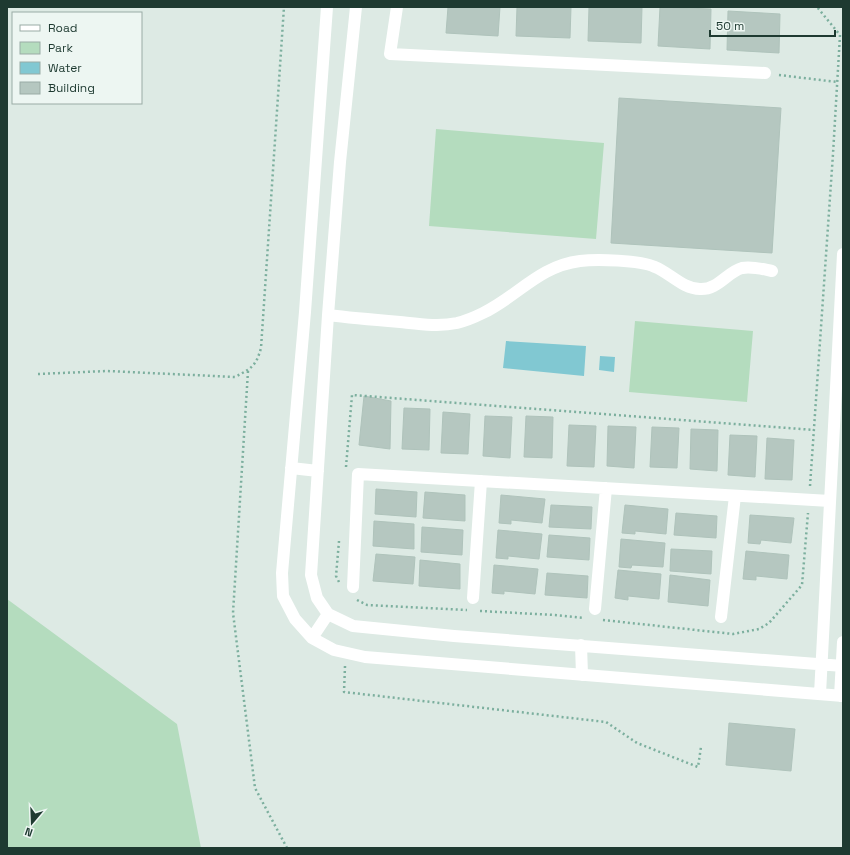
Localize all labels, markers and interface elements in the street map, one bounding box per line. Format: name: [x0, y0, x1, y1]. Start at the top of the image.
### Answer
legend: [12, 12, 142, 104]
scale bar: [710, 12, 835, 38]
text: 50 m: [716, 18, 744, 34]
text: Road: [48, 20, 77, 36]
text: Park: [48, 40, 73, 56]
text: Water: [48, 60, 82, 76]
text: Building: [48, 80, 95, 96]
north arrow: [12, 803, 52, 843]
text: N: [23, 825, 35, 840]

